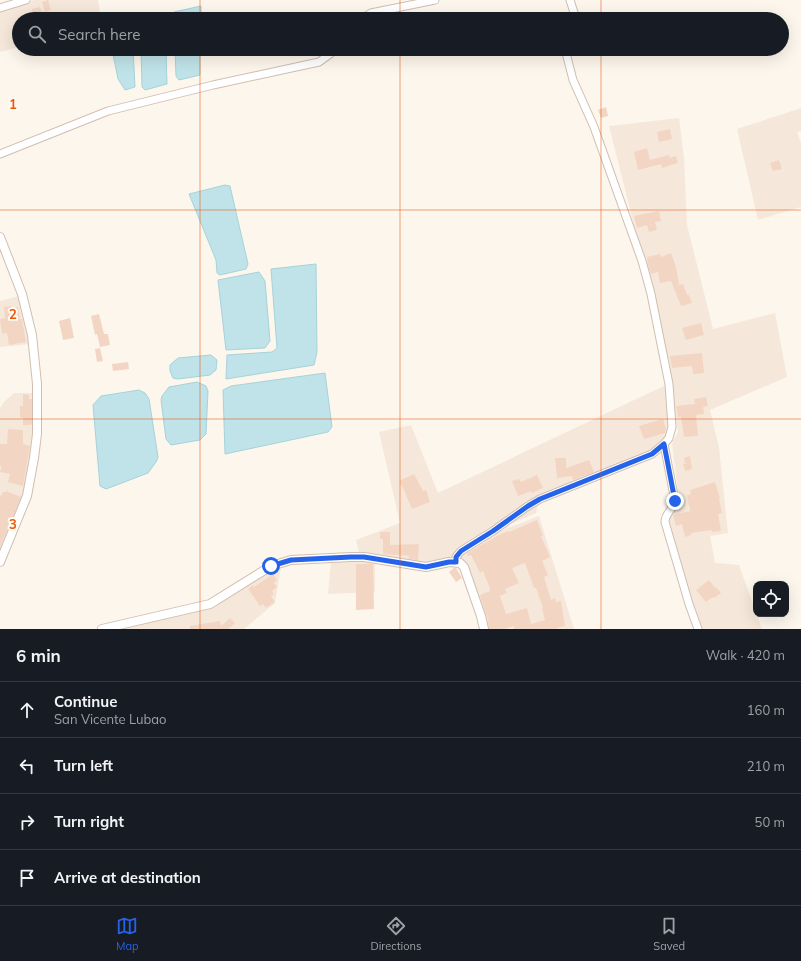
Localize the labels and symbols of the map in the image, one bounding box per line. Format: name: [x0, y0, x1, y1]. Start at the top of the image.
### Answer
text: 1: [9, 96, 17, 112]
text: 2: [9, 306, 17, 322]
route end: [666, 492, 684, 510]
text: 3: [9, 516, 17, 532]
route start: [262, 557, 280, 575]

